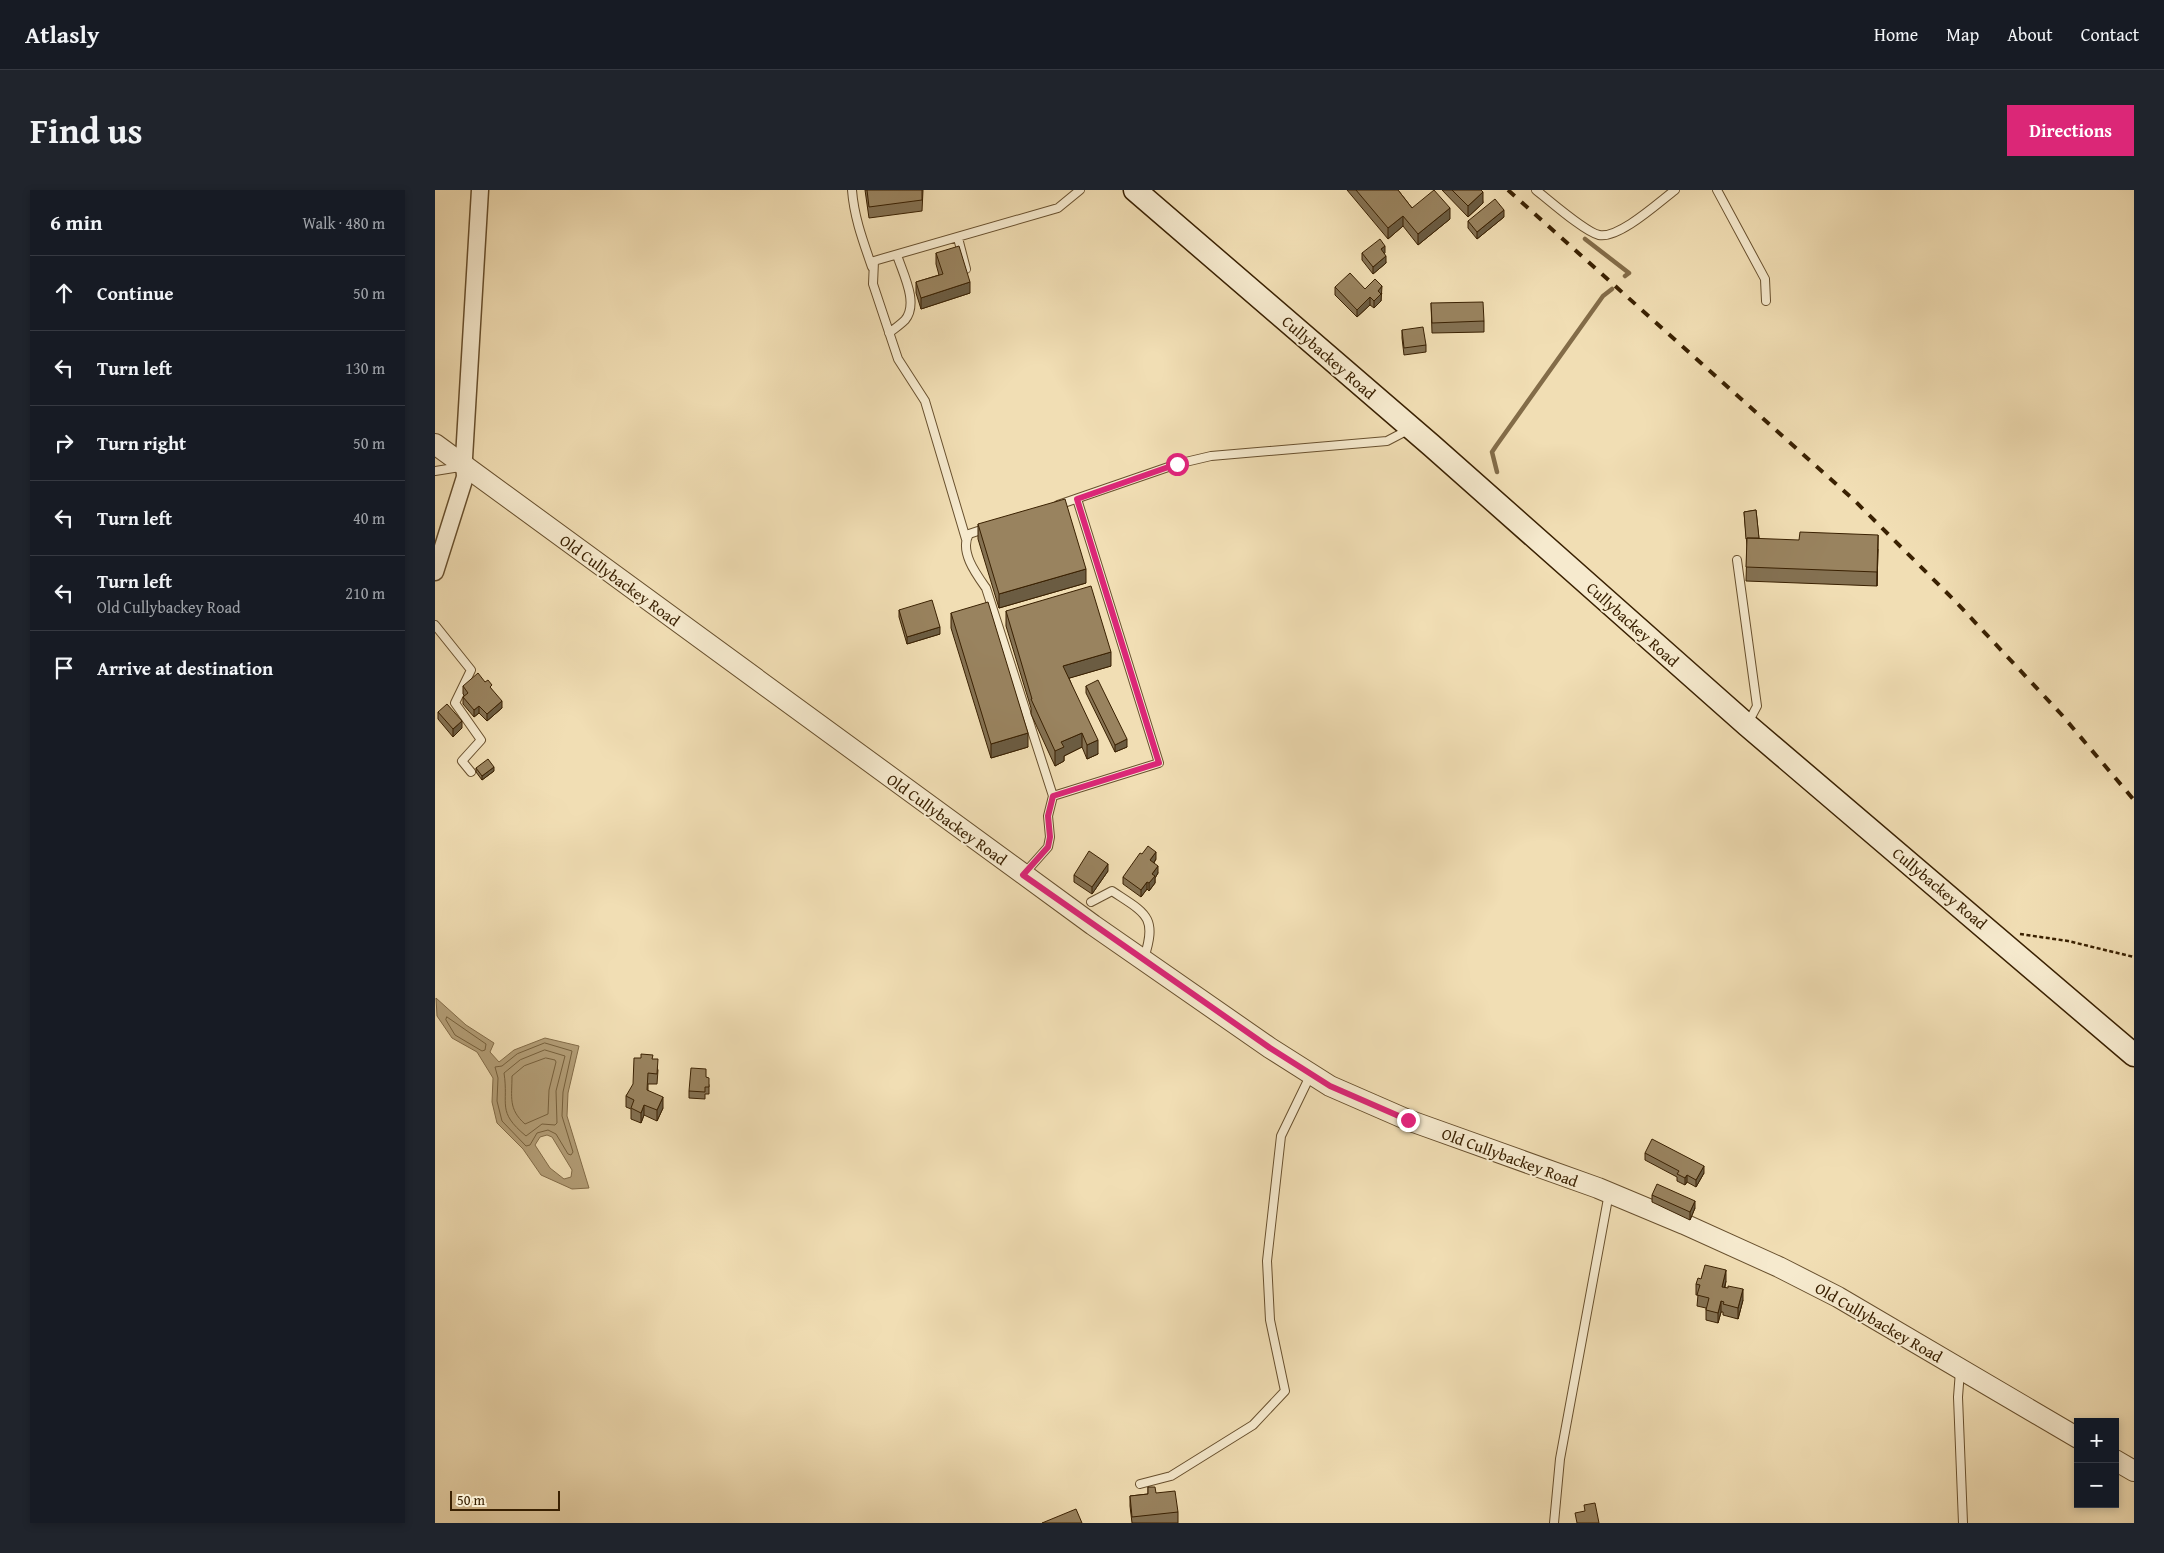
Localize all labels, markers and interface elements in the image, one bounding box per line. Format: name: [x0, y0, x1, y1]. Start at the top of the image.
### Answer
text: Atlasly: [25, 17, 99, 52]
text: Home: [1874, 21, 1918, 48]
text: Map: [1946, 21, 1979, 48]
text: About: [2007, 21, 2053, 48]
text: Contact: [2081, 21, 2139, 48]
text: Find us: [30, 105, 143, 156]
button: Directions: [2007, 105, 2134, 156]
text: 6 min: [50, 207, 102, 238]
text: Walk · 480 m: [302, 211, 385, 235]
icon: ahead: [50, 279, 78, 307]
text: Continue: [97, 279, 174, 307]
text: 50 m: [353, 281, 385, 305]
street label: Cullybackey Road: [1277, 309, 1381, 405]
icon: left: [50, 354, 78, 382]
text: Turn left: [97, 354, 172, 382]
text: 130 m: [345, 356, 385, 380]
icon: right: [50, 429, 78, 457]
text: Turn right: [97, 429, 186, 457]
text: 50 m: [353, 431, 385, 455]
route start: [1166, 453, 1189, 476]
icon: left: [50, 504, 78, 532]
text: Turn left: [97, 504, 172, 532]
text: 40 m: [353, 506, 385, 530]
street label: Old Cullybackey Road: [555, 528, 685, 632]
text: Turn left: [97, 567, 172, 595]
street label: Cullybackey Road: [1581, 576, 1685, 672]
icon: left: [50, 579, 78, 607]
text: 210 m: [345, 581, 385, 605]
text: Old Cullybackey Road: [97, 595, 241, 619]
icon: arrive: [50, 654, 78, 682]
text: Arrive at destination: [97, 654, 273, 682]
street label: Old Cullybackey Road: [882, 767, 1012, 871]
street label: Cullybackey Road: [1887, 841, 1993, 935]
route end: [1397, 1109, 1420, 1132]
street label: Old Cullybackey Road: [1438, 1121, 1582, 1193]
street label: Old Cullybackey Road: [1811, 1276, 1948, 1369]
map controls: [2074, 1418, 2119, 1508]
button: +: [2074, 1418, 2119, 1463]
button: −: [2074, 1463, 2119, 1508]
scale bar: [450, 1488, 560, 1511]
text: 50 m: [457, 1490, 485, 1510]

